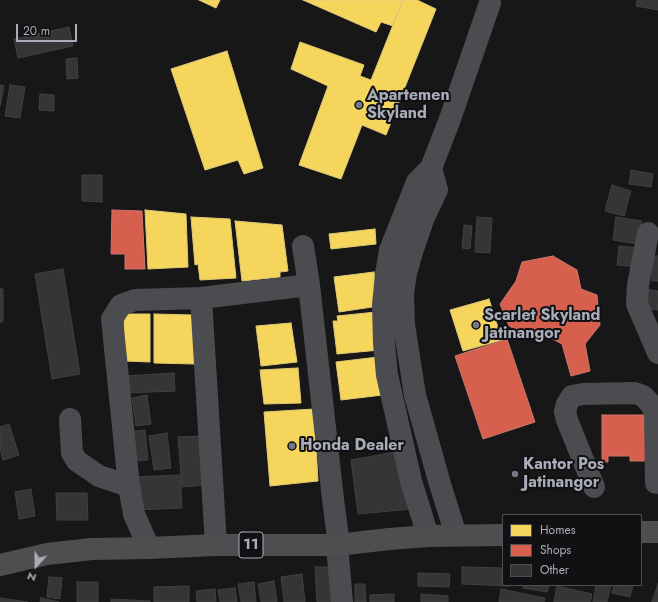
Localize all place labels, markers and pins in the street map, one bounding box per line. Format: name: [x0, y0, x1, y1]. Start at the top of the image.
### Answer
place label: Apartemen Skyland: [367, 86, 450, 124]
marker: Apartemen Skyland: [354, 100, 364, 110]
place label: Scarlet Skyland Jatinangor: [484, 306, 600, 344]
marker: Scarlet Skyland Jatinangor: [471, 320, 481, 330]
place label: Honda Dealer: [300, 436, 404, 456]
marker: Honda Dealer: [287, 441, 297, 451]
place label: Kantor Pos Jatinangor: [523, 455, 604, 493]
marker: Kantor Pos Jatinangor: [510, 469, 520, 479]

